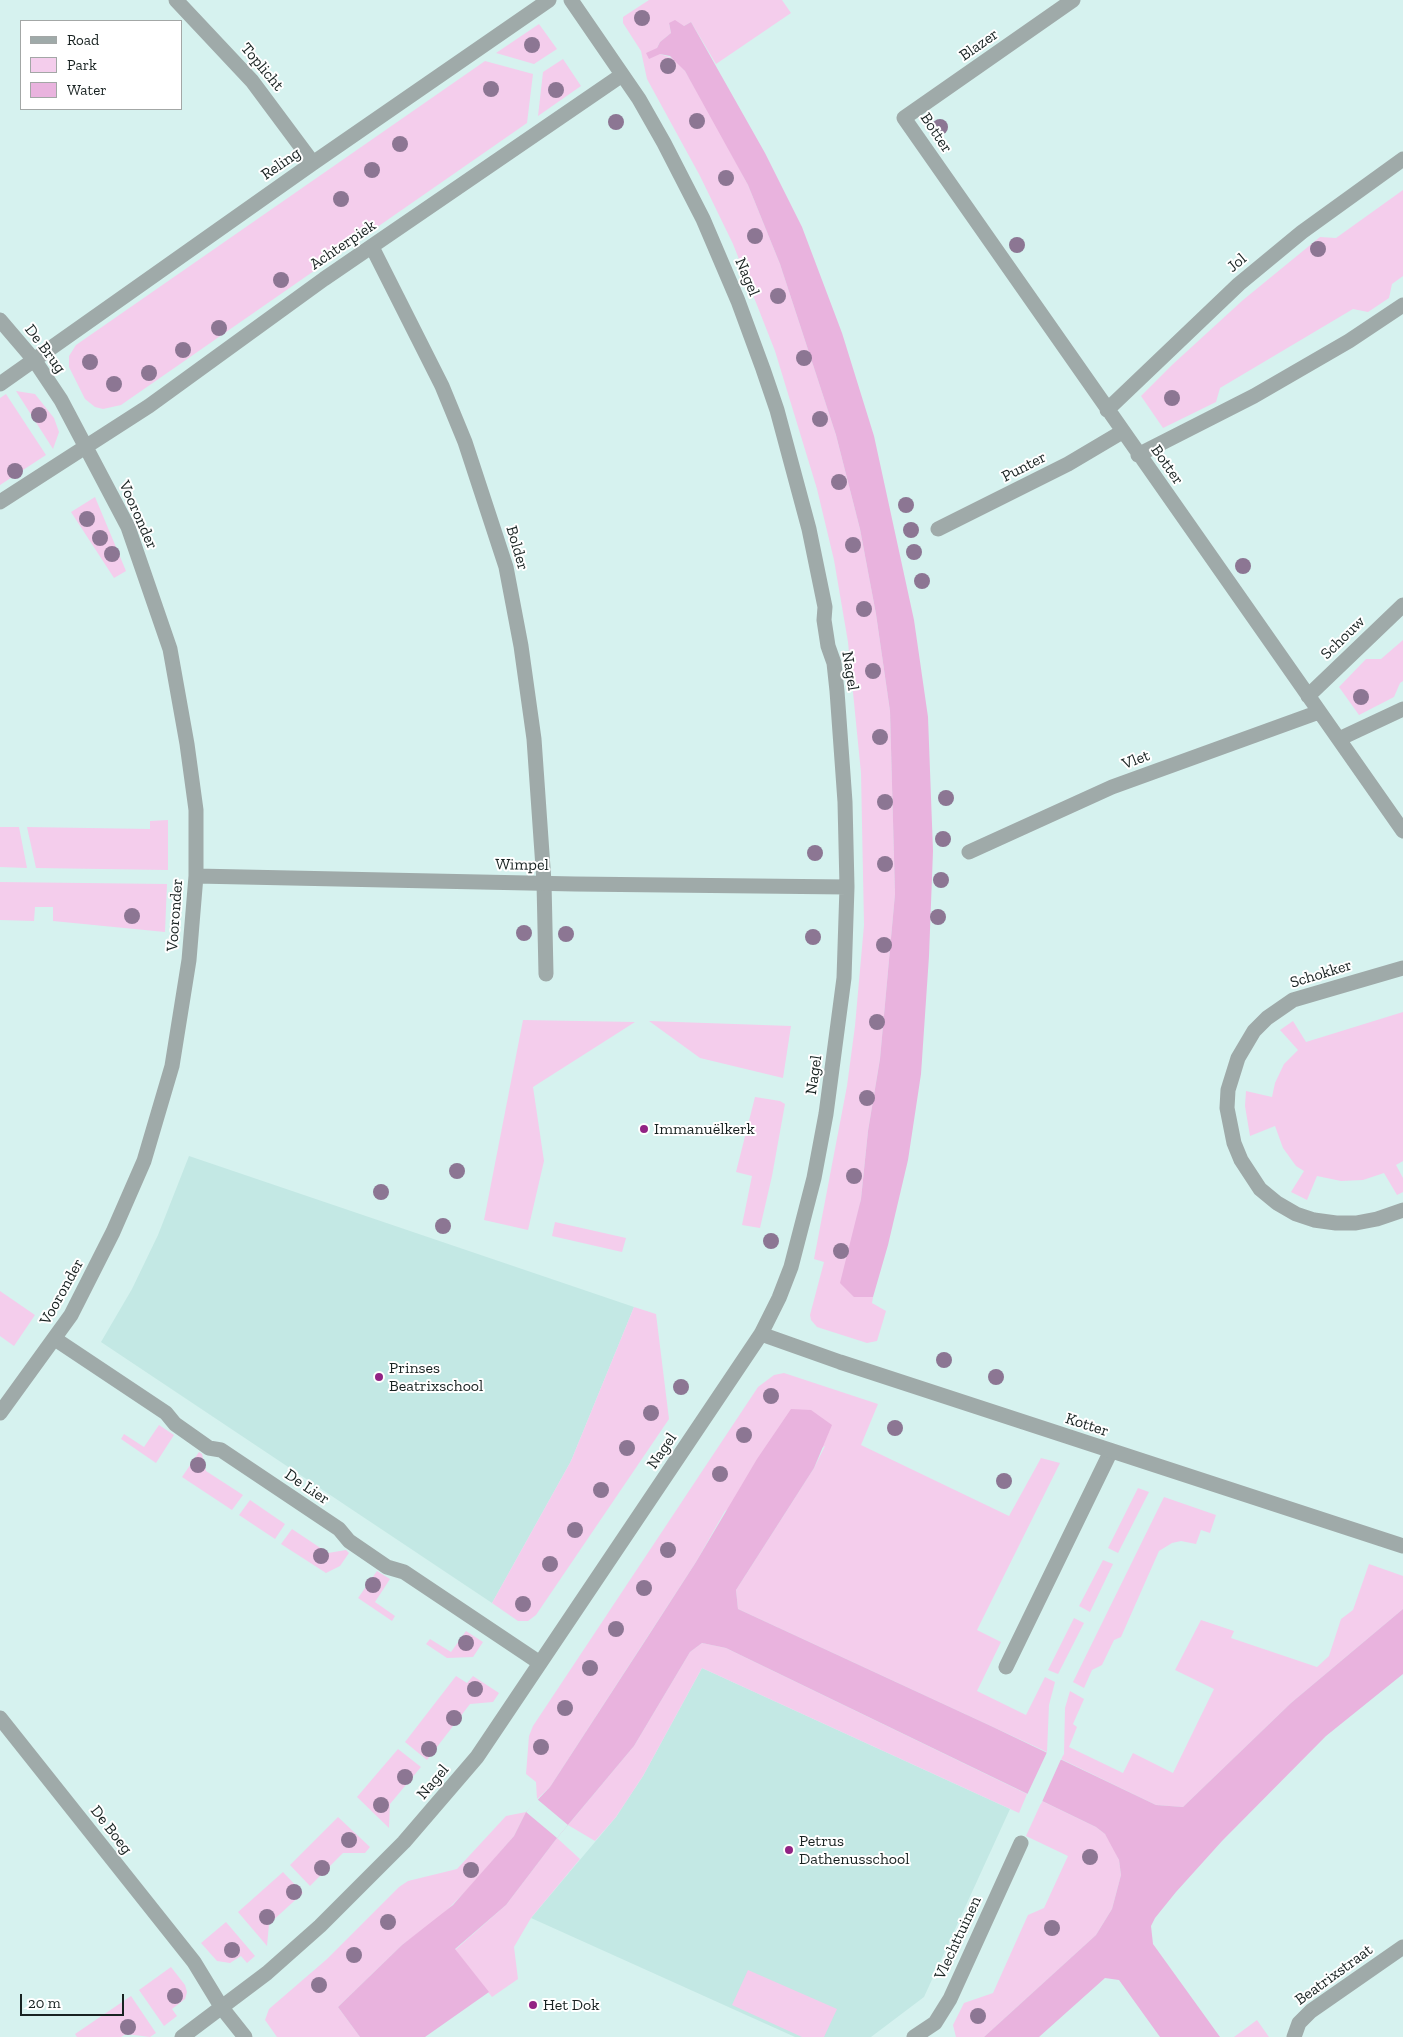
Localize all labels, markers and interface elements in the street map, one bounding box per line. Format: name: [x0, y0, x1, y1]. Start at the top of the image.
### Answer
legend: [20, 20, 182, 110]
street label: Blazer: [956, 25, 1002, 65]
text: Road: [67, 31, 99, 49]
street label: Toplicht: [236, 39, 288, 95]
text: Park: [67, 56, 97, 74]
text: Water: [67, 81, 107, 99]
street label: Botter: [916, 109, 956, 157]
street label: Reling: [258, 144, 304, 184]
street label: Achterpiek: [306, 216, 380, 274]
street label: Jol: [1223, 249, 1251, 277]
street label: Nagel: [730, 255, 764, 299]
street label: De Brug: [20, 321, 70, 377]
street label: Botter: [1147, 441, 1187, 489]
street label: Punter: [998, 448, 1050, 486]
street label: Vooronder: [114, 478, 162, 552]
street label: Bolder: [502, 524, 532, 572]
street label: Schouw: [1317, 612, 1369, 664]
street label: Nagel: [837, 650, 863, 692]
street label: Vlet: [1119, 746, 1153, 774]
street label: Wimpel: [495, 855, 549, 875]
street label: Vooronder: [163, 878, 187, 952]
street label: Schokker: [1288, 956, 1354, 992]
street label: Nagel: [802, 1054, 826, 1096]
place label: Immanuëlkerk: [654, 1119, 755, 1139]
marker: Immanuëlkerk: [638, 1123, 650, 1135]
street label: Vooronder: [36, 1255, 88, 1329]
place label: Prinses Beatrixschool: [389, 1358, 483, 1396]
marker: Prinses Beatrixschool: [373, 1371, 385, 1383]
street label: Kotter: [1063, 1409, 1111, 1441]
street label: Nagel: [643, 1429, 681, 1473]
street label: De Lier: [281, 1465, 333, 1509]
street label: Nagel: [413, 1761, 453, 1803]
street label: De Boeg: [86, 1802, 136, 1858]
place label: Petrus Dathenusschool: [799, 1831, 910, 1869]
marker: Petrus Dathenusschool: [783, 1844, 795, 1856]
street label: Vlechttuinen: [930, 1893, 986, 1983]
street label: Beatrixstraat: [1291, 1940, 1377, 2010]
scale bar: [22, 1984, 126, 2016]
text: 20 m: [28, 1994, 61, 2012]
place label: Het Dok: [543, 1995, 600, 2015]
marker: Het Dok: [527, 1999, 539, 2011]

